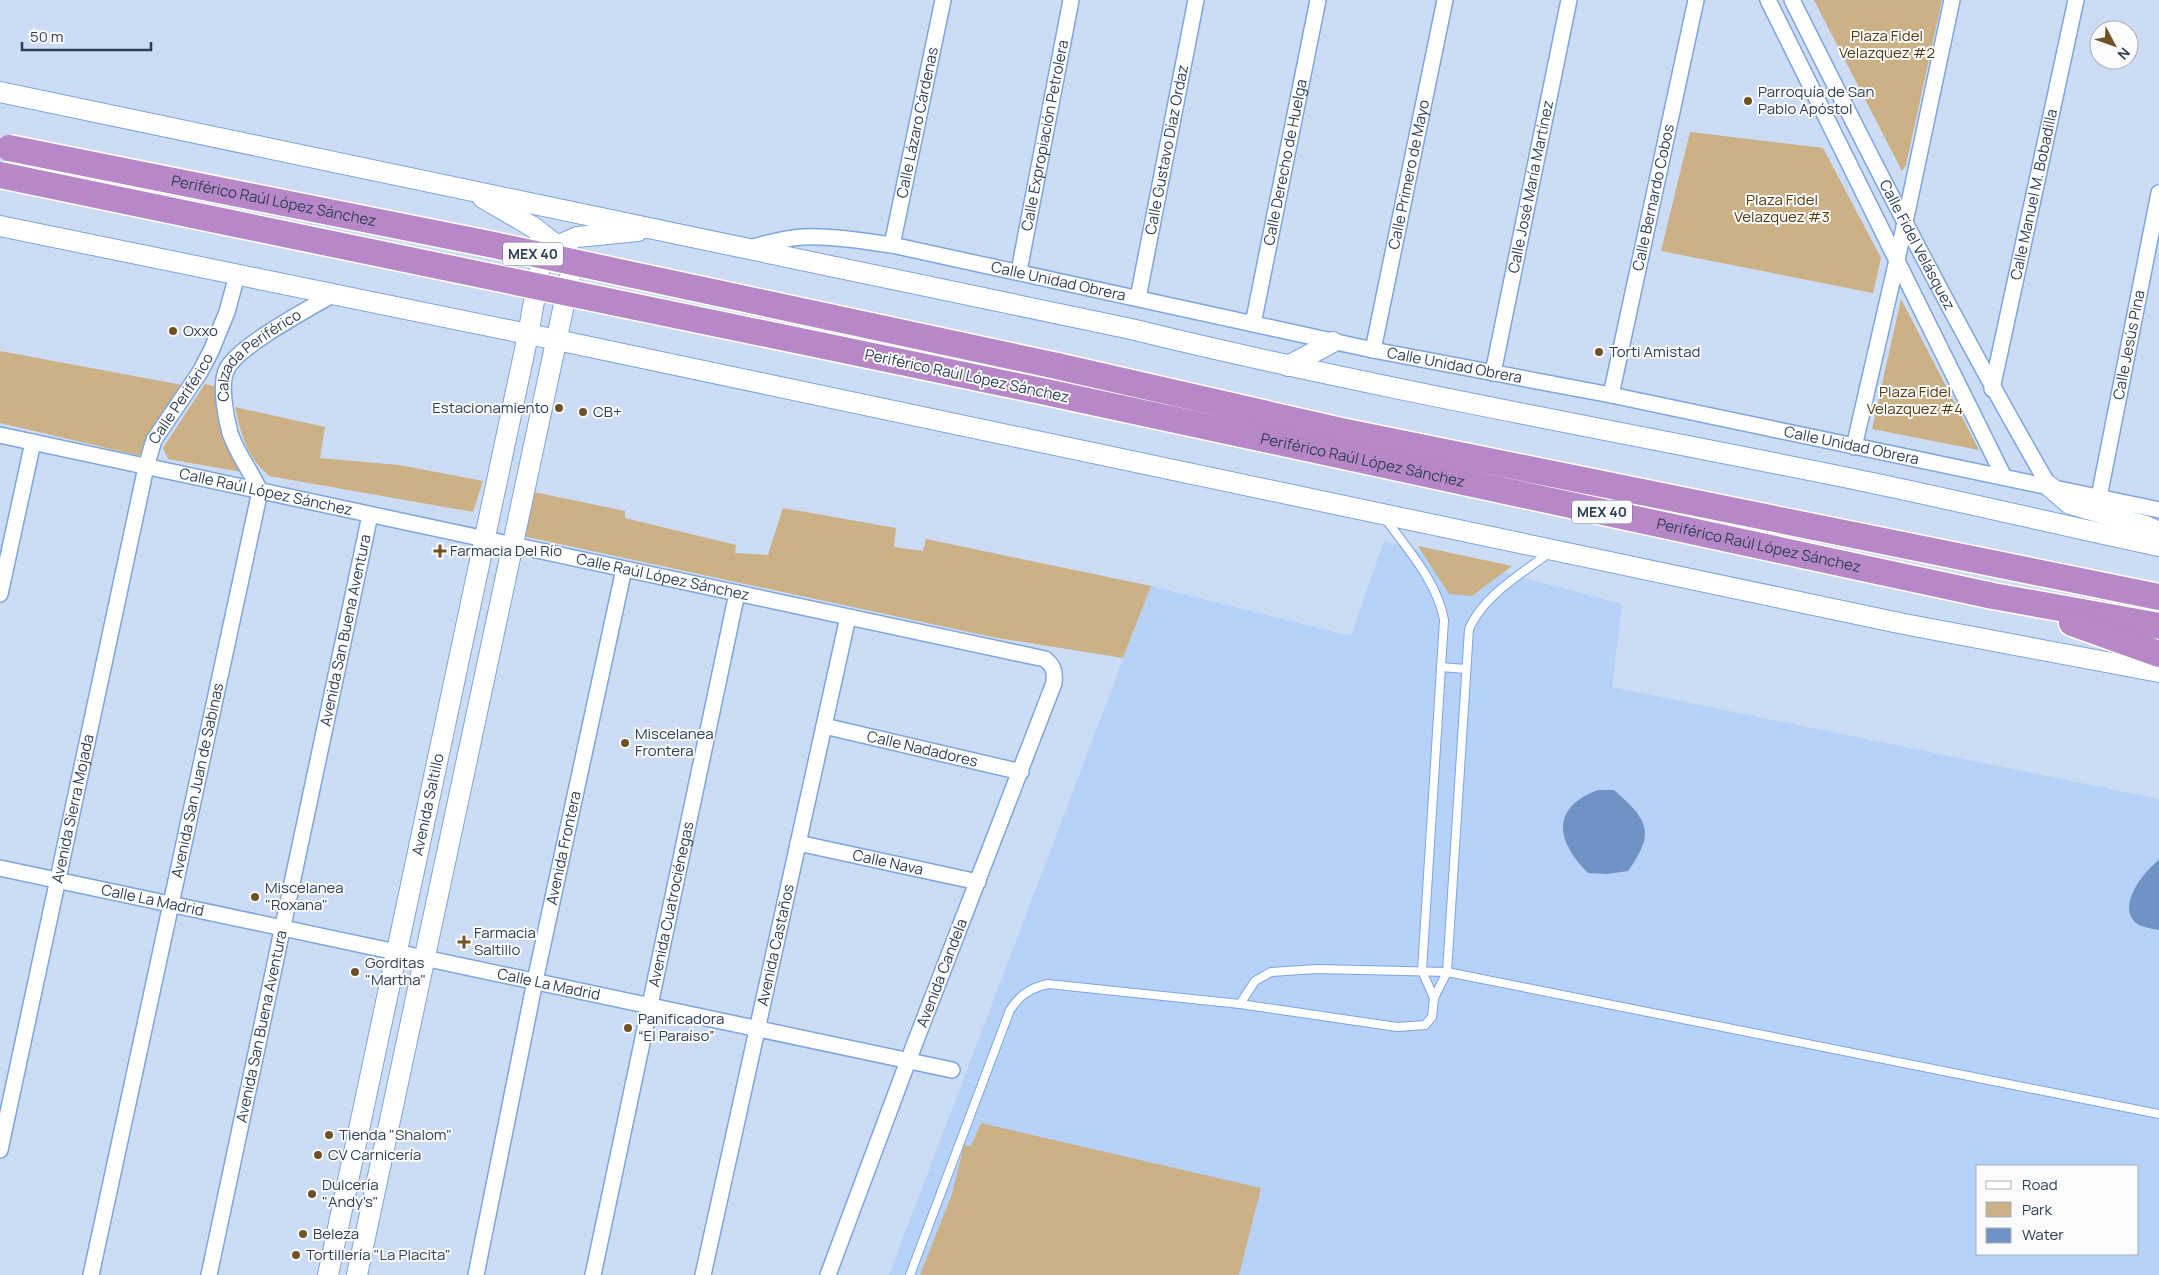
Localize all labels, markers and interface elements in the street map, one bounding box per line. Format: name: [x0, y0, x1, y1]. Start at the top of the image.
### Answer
scale bar: [22, 20, 151, 52]
north arrow: [2089, 20, 2139, 70]
park label: Plaza Fidel Velazquez #2: [1839, 25, 1935, 63]
text: 50 m: [30, 26, 64, 47]
street label: Calle Expropiación Petrolera: [1016, 38, 1073, 233]
text: N: [2114, 44, 2135, 64]
street label: Calle Lázaro Cárdenas: [891, 45, 943, 200]
street label: Calle Gustavo Díaz Ordaz: [1140, 63, 1193, 236]
street label: Calle Derecho de Huelga: [1258, 77, 1312, 247]
place label: Parroquía de San Pablo Apóstol: [1758, 81, 1874, 119]
marker: Parroquía de San Pablo Apóstol: [1742, 95, 1754, 107]
street label: Calle Primero de Mayo: [1383, 98, 1434, 251]
street label: Calle José María Martínez: [1503, 98, 1558, 275]
street label: Calle Manuel M. Bobadilla: [2005, 107, 2062, 282]
street label: Calle Bernardo Cobos: [1627, 122, 1679, 273]
street label: Periférico Raúl López Sánchez: [170, 170, 378, 231]
street label: Calle Fidel Velásquez: [1875, 176, 1960, 314]
park label: Plaza Fidel Velazquez #3: [1734, 189, 1830, 227]
road number: MEX 40: [503, 242, 563, 266]
street label: Calle Unidad Obrera: [989, 256, 1128, 306]
street label: Calle Jesús Pina: [2107, 288, 2150, 401]
street label: Calzada Periférico: [212, 304, 305, 402]
place label: Oxxo: [183, 320, 218, 341]
marker: Oxxo: [167, 325, 179, 337]
place label: Torti Amistad: [1609, 341, 1700, 362]
street label: Calle Unidad Obrera: [1385, 342, 1524, 388]
street label: Periférico Raúl López Sánchez: [863, 344, 1071, 407]
marker: Torti Amistad: [1593, 346, 1605, 358]
street label: Calle Periférico: [143, 349, 218, 448]
park label: Plaza Fidel Velazquez #4: [1867, 381, 1963, 419]
place label: Estacionamiento: [432, 397, 549, 418]
place label: CB+: [593, 401, 622, 422]
marker: Estacionamiento: [553, 402, 565, 414]
marker: CB+: [577, 406, 589, 418]
street label: Calle Unidad Obrera: [1782, 421, 1921, 469]
street label: Periférico Raúl López Sánchez: [1259, 428, 1467, 492]
street label: Calle Raúl López Sánchez: [177, 463, 355, 520]
road number: MEX 40: [1572, 501, 1632, 524]
street label: Periférico Raúl López Sánchez: [1655, 513, 1863, 577]
street label: Avenida San Buena Aventura: [315, 532, 376, 728]
place label: Farmacia Del Río: [450, 540, 562, 561]
marker: Farmacia Del Río: [434, 545, 446, 557]
street label: Calle Raúl López Sánchez: [574, 548, 752, 605]
street label: Avenida San Juan de Sabinas: [166, 681, 228, 880]
place label: Miscelanea Frontera: [635, 723, 713, 761]
street label: Calle Nadadores: [865, 725, 980, 772]
street label: Avenida Sierra Mojada: [46, 732, 99, 885]
marker: Miscelanea Frontera: [619, 737, 631, 749]
street label: Avenida Saltillo: [407, 751, 449, 857]
street label: Avenida Frontera: [541, 789, 586, 907]
street label: Avenida Cuatrociénegas: [643, 819, 699, 989]
street label: Calle Nava: [851, 844, 925, 880]
place label: Miscelanea "Roxana": [265, 877, 343, 915]
street label: Calle La Madrid: [99, 879, 206, 921]
street label: Avenida Castaños: [752, 882, 799, 1008]
marker: Miscelanea "Roxana": [249, 891, 261, 903]
street label: Avenida Candela: [911, 915, 972, 1030]
place label: Farmacia Saltillo: [474, 922, 536, 960]
street label: Avenida San Buena Aventura: [231, 928, 292, 1124]
marker: Farmacia Saltillo: [458, 936, 470, 948]
place label: Gorditas "Martha": [365, 952, 426, 990]
street label: Calle La Madrid: [496, 963, 602, 1005]
marker: Gorditas "Martha": [349, 966, 361, 978]
place label: Panificadora “El Paraíso”: [638, 1008, 724, 1046]
marker: Panificadora “El Paraíso”: [622, 1022, 634, 1034]
place label: Tienda "Shalom": [339, 1124, 452, 1145]
marker: Tienda "Shalom": [323, 1129, 335, 1141]
place label: CV Carnicería: [328, 1144, 421, 1165]
marker: CV Carnicería: [312, 1149, 324, 1161]
legend: [1976, 1165, 2139, 1255]
place label: Dulcería "Andy's": [322, 1174, 379, 1212]
text: Road: [2022, 1174, 2058, 1195]
marker: Dulcería "Andy's": [306, 1188, 318, 1200]
text: Park: [2022, 1199, 2052, 1220]
place label: Beleza: [313, 1223, 359, 1244]
text: Water: [2022, 1224, 2064, 1245]
marker: Beleza: [297, 1228, 309, 1240]
place label: Tortillería "La Placita": [306, 1244, 451, 1265]
marker: Tortillería "La Placita": [290, 1249, 302, 1261]

